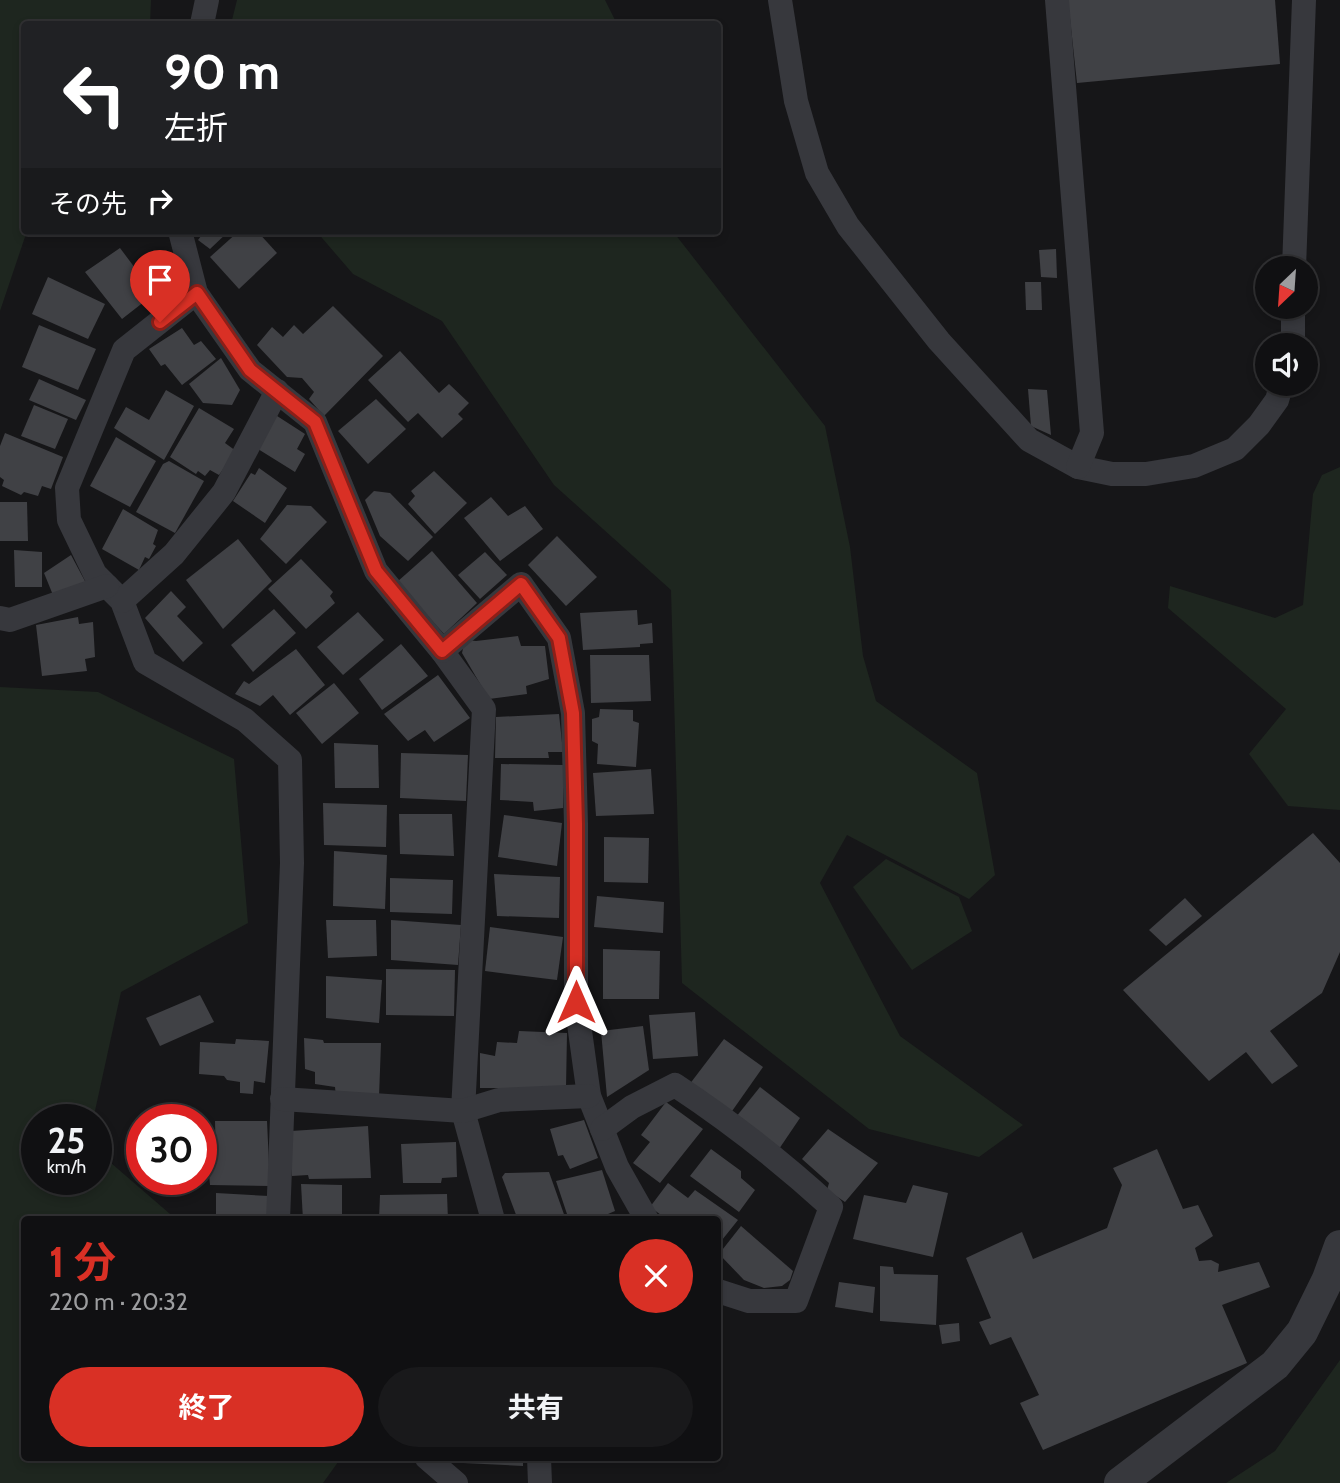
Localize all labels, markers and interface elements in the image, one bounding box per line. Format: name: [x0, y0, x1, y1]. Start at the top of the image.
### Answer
text: 90 m: [164, 42, 280, 101]
icon: left: [49, 49, 140, 140]
text: 左折: [164, 108, 228, 147]
icon: right: [141, 182, 179, 220]
text: その先: [49, 188, 127, 220]
pin: [130, 250, 190, 322]
north arrow: [1255, 256, 1318, 318]
map controls: [1255, 256, 1318, 396]
icon: arrive: [141, 261, 179, 299]
button: sound: [1255, 333, 1318, 396]
position arrow: [539, 965, 613, 1039]
speed limit sign: 30: [126, 1104, 217, 1195]
text: 25: [48, 1119, 85, 1162]
text: km/h: [47, 1156, 86, 1178]
text: 1 分: [49, 1236, 116, 1288]
button: close: [619, 1239, 693, 1313]
text: 220 m · 20:32: [49, 1288, 188, 1316]
button: 終了: [49, 1367, 364, 1447]
button: 共有: [378, 1367, 693, 1447]

